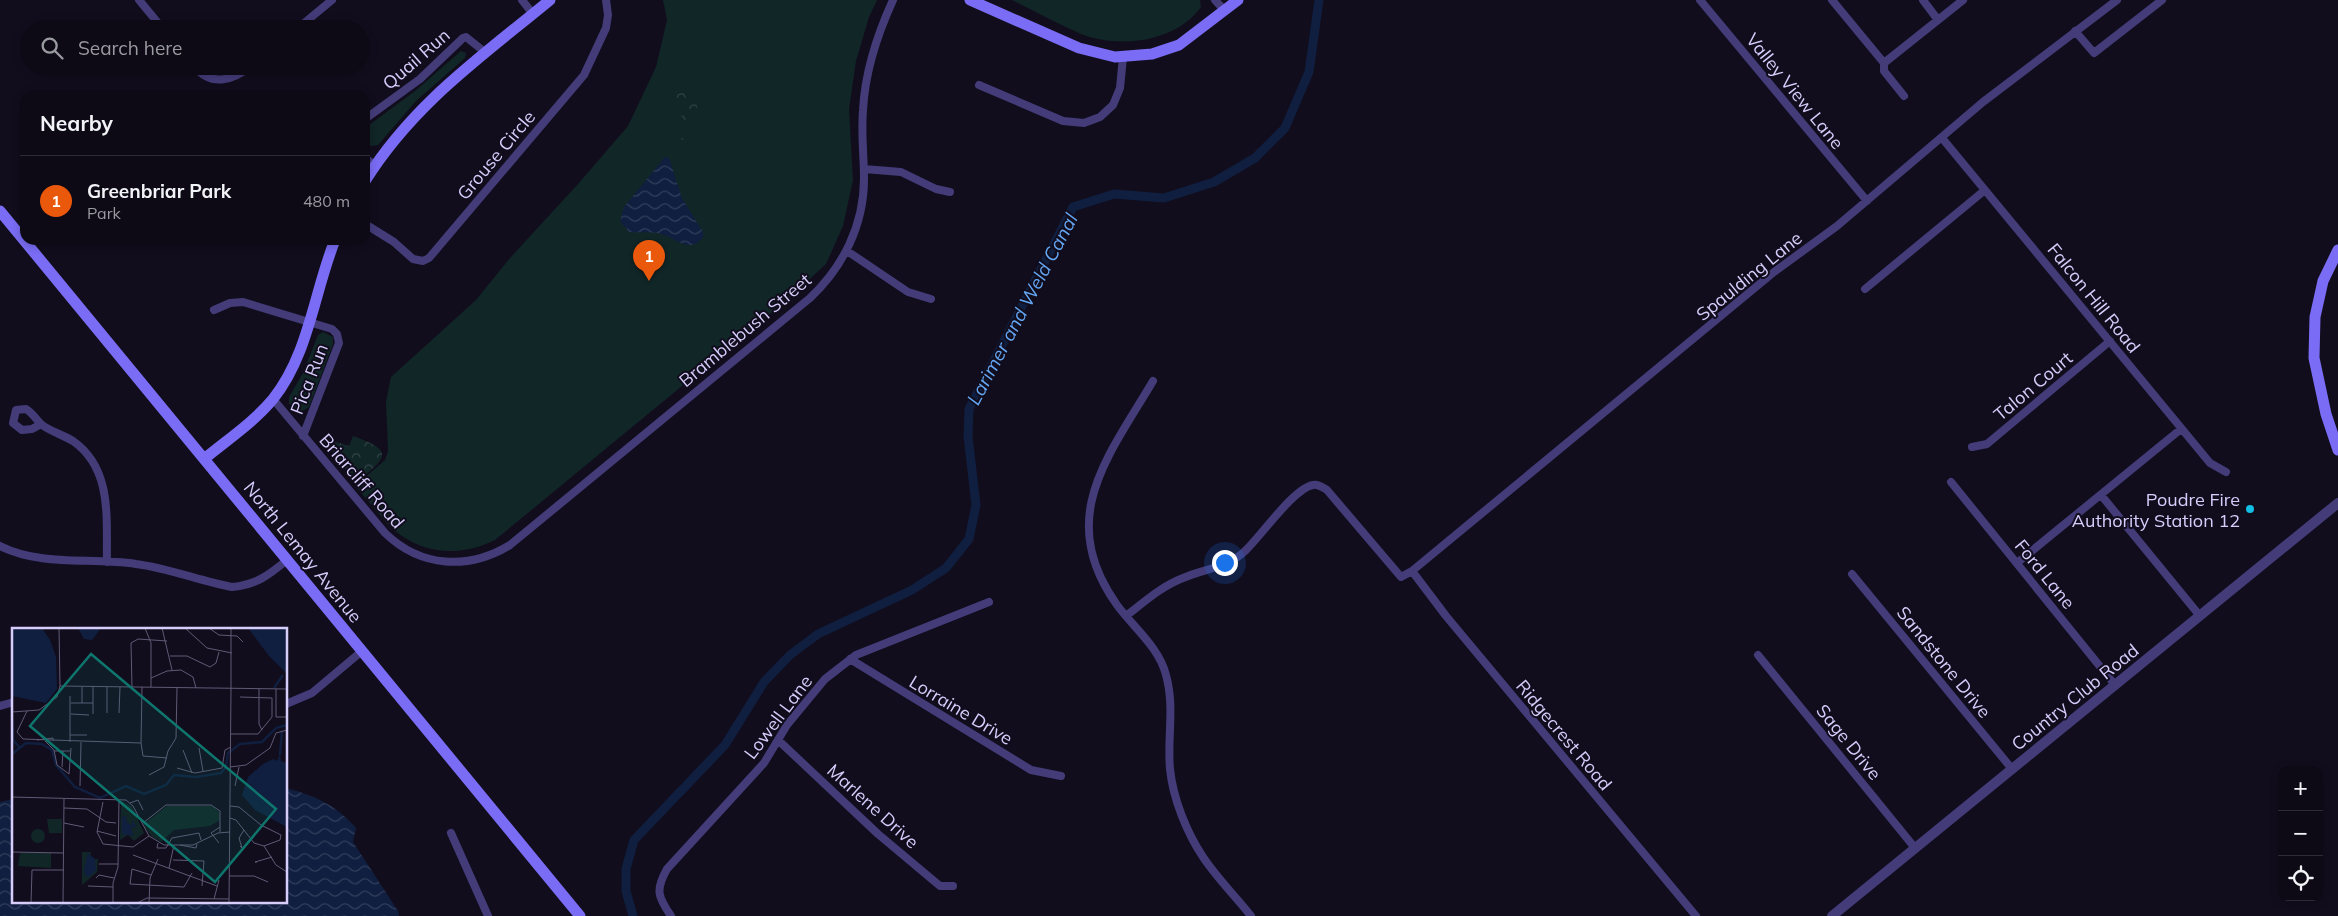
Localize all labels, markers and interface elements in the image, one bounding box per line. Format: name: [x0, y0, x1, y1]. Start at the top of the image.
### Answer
search box: [20, 20, 370, 75]
street label: Quail Run: [378, 24, 454, 94]
street label: Valley View Lane: [1741, 28, 1849, 154]
icon: search: [38, 34, 66, 62]
text: Search here: [78, 36, 182, 60]
street label: Grouse Circle: [452, 106, 540, 204]
text: Nearby: [40, 110, 113, 136]
text: Greenbriar Park: [87, 179, 231, 203]
text: 1: [51, 191, 61, 211]
text: 480 m: [303, 191, 350, 211]
text: Park: [87, 203, 121, 223]
water label: Larimer and Weld Canal: [961, 209, 1083, 409]
street label: Spaulding Lane: [1691, 226, 1807, 326]
street label: Falcon Hill Road: [2043, 238, 2145, 358]
pin: 1: [633, 240, 665, 281]
street label: Bramblebush Street: [674, 268, 816, 392]
street label: Pica Run: [285, 340, 333, 418]
street label: Talon Court: [1989, 346, 2077, 426]
street label: Briarcliff Road: [314, 429, 410, 533]
street label: North Lemay Avenue: [239, 477, 367, 627]
place label: Poudre Fire Authority Station 12: [2072, 488, 2240, 532]
marker: Poudre Fire Authority Station 12: [2244, 503, 2256, 515]
street label: Ford Lane: [2010, 535, 2080, 613]
your location: [1212, 550, 1238, 576]
street label: Sandstone Drive: [1892, 601, 1996, 723]
inset map: [12, 628, 288, 904]
street label: Country Club Road: [2007, 639, 2143, 755]
street label: Lowell Lane: [739, 670, 817, 764]
street label: Lorraine Drive: [905, 670, 1017, 750]
street label: Ridgecrest Road: [1511, 675, 1617, 795]
street label: Sage Drive: [1811, 699, 1887, 785]
street label: Marlene Drive: [822, 759, 924, 853]
map controls: [2278, 766, 2323, 901]
button: +: [2278, 766, 2323, 811]
button: −: [2278, 811, 2323, 856]
button: locate: [2278, 856, 2323, 901]

